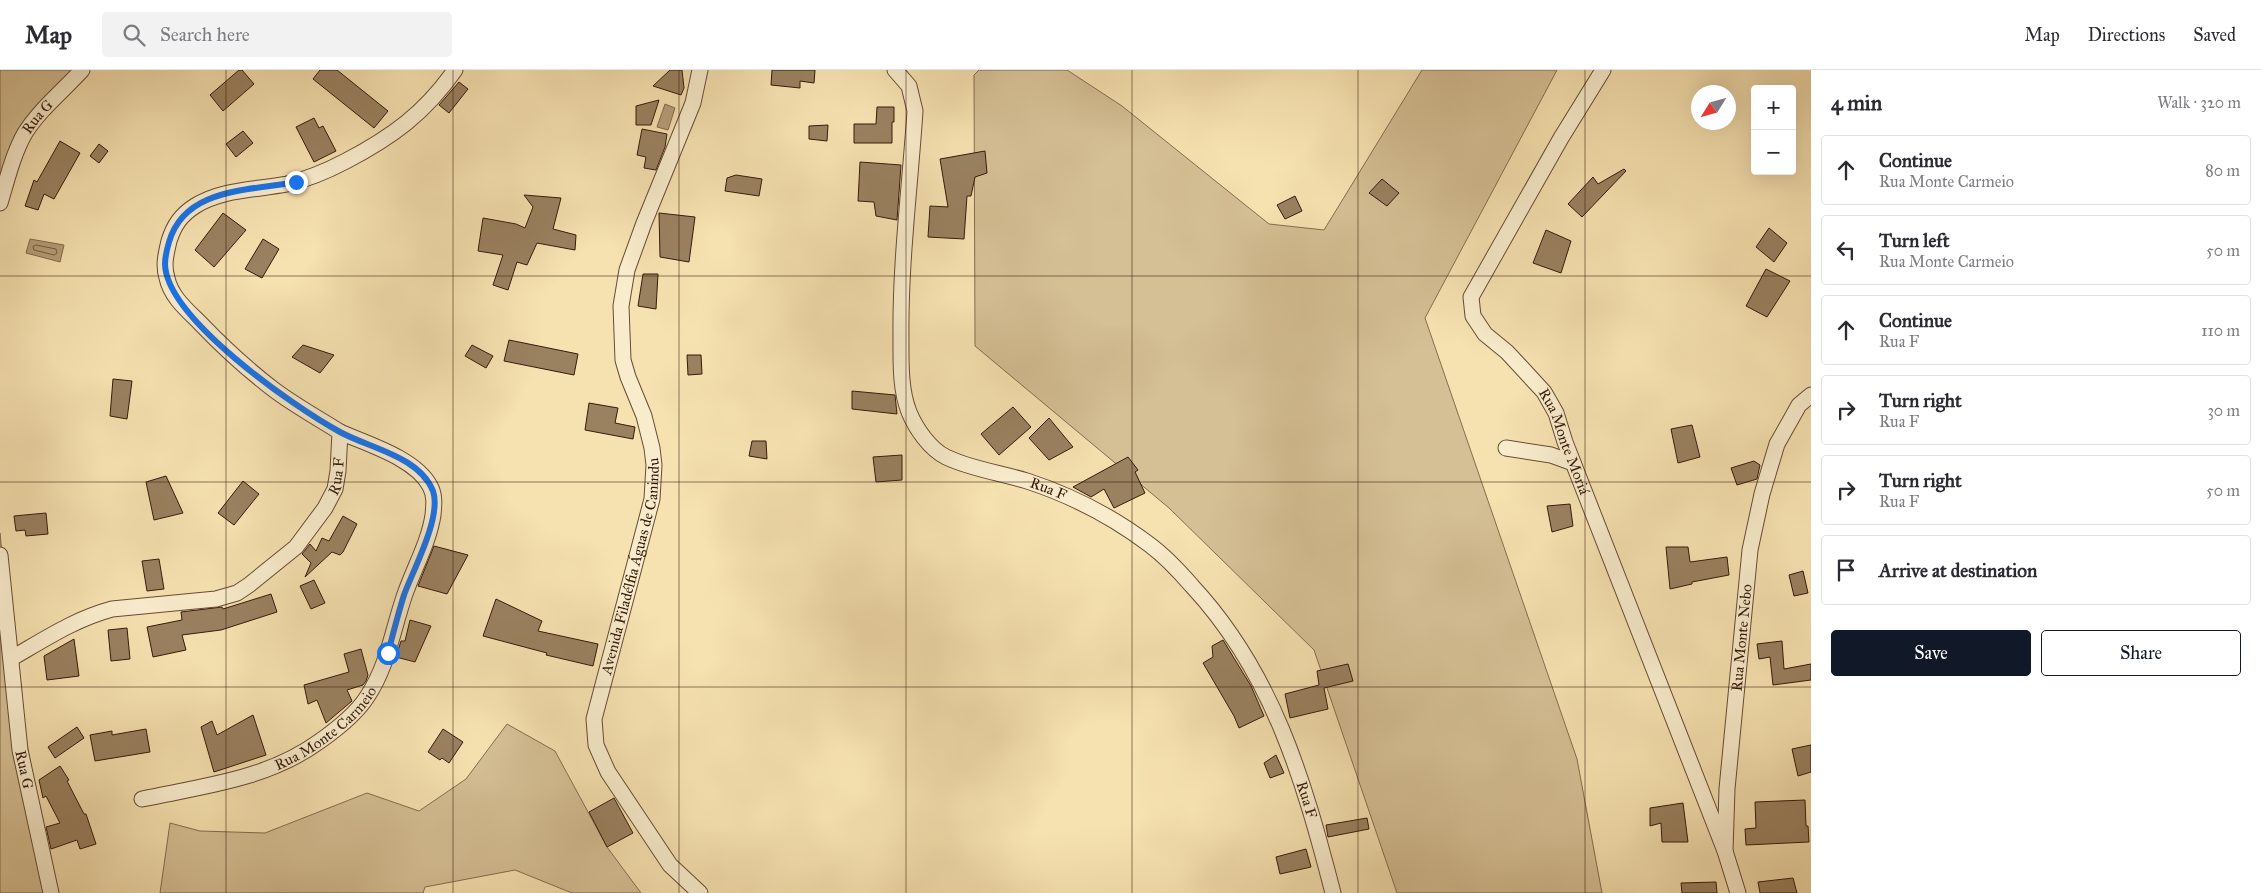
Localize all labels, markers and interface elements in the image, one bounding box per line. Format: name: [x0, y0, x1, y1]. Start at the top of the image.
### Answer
search box: [102, 12, 452, 57]
text: Map: [25, 20, 72, 50]
icon: search: [120, 21, 148, 49]
text: Search here: [160, 23, 250, 46]
text: Map: [2024, 24, 2060, 46]
text: Directions: [2088, 24, 2165, 46]
text: Saved: [2193, 24, 2236, 46]
north arrow: [1691, 85, 1736, 130]
map controls: [1751, 85, 1796, 175]
button: +: [1751, 85, 1796, 130]
text: 4 min: [1831, 90, 1882, 116]
text: Walk · 320 m: [2157, 93, 2241, 112]
street label: Rua G: [18, 96, 57, 137]
button: −: [1751, 130, 1796, 175]
text: Continue: [1879, 149, 1952, 172]
icon: ahead: [1832, 156, 1860, 184]
text: 80 m: [2205, 161, 2240, 180]
route end: [285, 171, 308, 194]
text: Rua Monte Carmeio: [1879, 172, 2014, 191]
text: Turn left: [1879, 229, 1949, 252]
icon: left: [1832, 236, 1860, 264]
text: 50 m: [2206, 241, 2240, 260]
text: Rua Monte Carmeio: [1879, 252, 2014, 271]
text: Continue: [1879, 309, 1952, 332]
icon: ahead: [1832, 316, 1860, 344]
text: 110 m: [2201, 321, 2240, 340]
text: Rua F: [1879, 332, 1919, 351]
street label: Rua Monte Moriá: [1535, 385, 1594, 498]
text: Turn right: [1879, 389, 1962, 412]
icon: right: [1832, 396, 1860, 424]
text: 30 m: [2207, 401, 2240, 420]
text: Rua F: [1879, 412, 1919, 431]
street label: Rua F: [324, 457, 348, 498]
street label: Avenida Filadélfia Águas de Canindu: [597, 457, 663, 677]
text: Turn right: [1879, 469, 1962, 492]
street label: Rua F: [1028, 474, 1070, 504]
icon: right: [1832, 476, 1860, 504]
text: 50 m: [2206, 481, 2240, 500]
text: Rua F: [1879, 492, 1919, 511]
icon: arrive: [1832, 556, 1860, 584]
text: Arrive at destination: [1879, 559, 2037, 582]
street label: Rua Monte Nebo: [1727, 583, 1756, 692]
button: Save: [1831, 630, 2031, 676]
button: Share: [2041, 630, 2241, 676]
route start: [377, 642, 400, 665]
street label: Rua Monte Carmeio: [272, 683, 381, 774]
street label: Rua G: [11, 749, 37, 791]
street label: Rua F: [1293, 779, 1321, 821]

